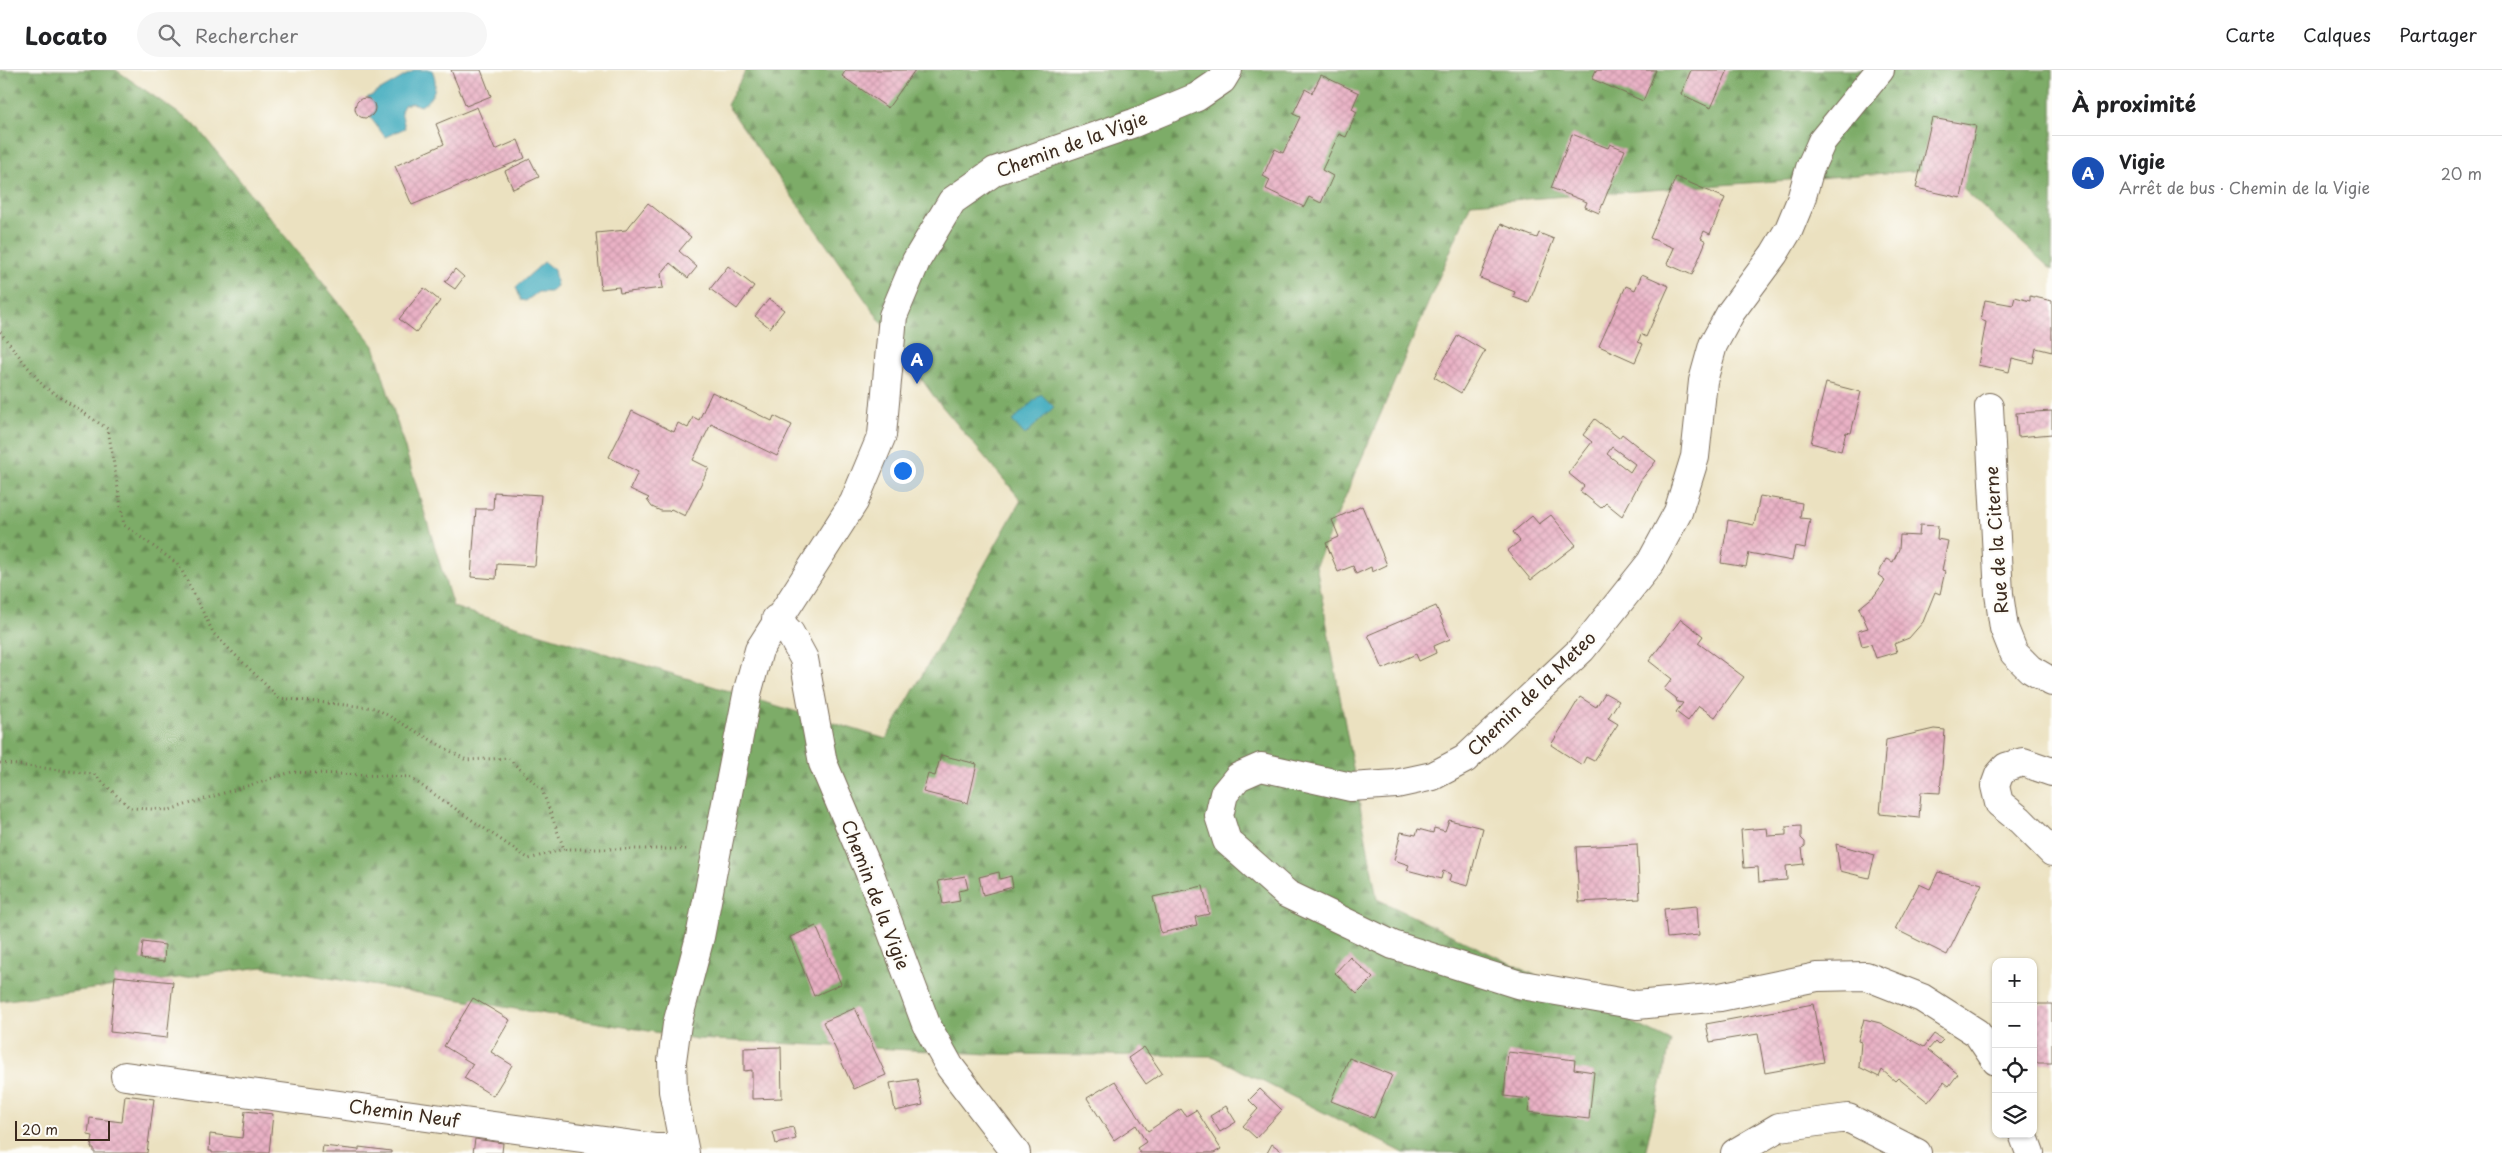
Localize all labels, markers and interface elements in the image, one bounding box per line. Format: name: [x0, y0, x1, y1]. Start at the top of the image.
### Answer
search box: [137, 12, 487, 57]
text: Locato: [25, 17, 107, 53]
icon: search: [155, 21, 183, 49]
text: Rechercher: [195, 21, 298, 49]
text: Carte: [2225, 21, 2275, 48]
text: Calques: [2303, 21, 2371, 48]
text: Partager: [2399, 21, 2477, 48]
text: À proximité: [2072, 87, 2196, 119]
street label: Chemin de la Vigie: [992, 104, 1151, 183]
text: Vigie: [2119, 147, 2165, 175]
text: A: [2082, 161, 2094, 185]
text: 20 m: [2441, 161, 2482, 185]
text: Arrêt de bus · Chemin de la Vigie: [2119, 175, 2370, 199]
pin: A: [901, 343, 933, 384]
your location: [890, 458, 916, 484]
street label: Rue de la Citerne: [1977, 466, 2014, 615]
street label: Chemin de la Meteo: [1461, 624, 1601, 762]
street label: Chemin de la Vigie: [835, 815, 917, 973]
map controls: [1992, 958, 2037, 1138]
button: +: [1992, 958, 2037, 1003]
button: −: [1992, 1003, 2037, 1048]
button: locate: [1992, 1048, 2037, 1093]
street label: Chemin Neuf: [347, 1091, 463, 1134]
button: layers: [1992, 1093, 2037, 1138]
scale bar: [15, 1118, 110, 1141]
text: 20 m: [22, 1119, 58, 1140]

